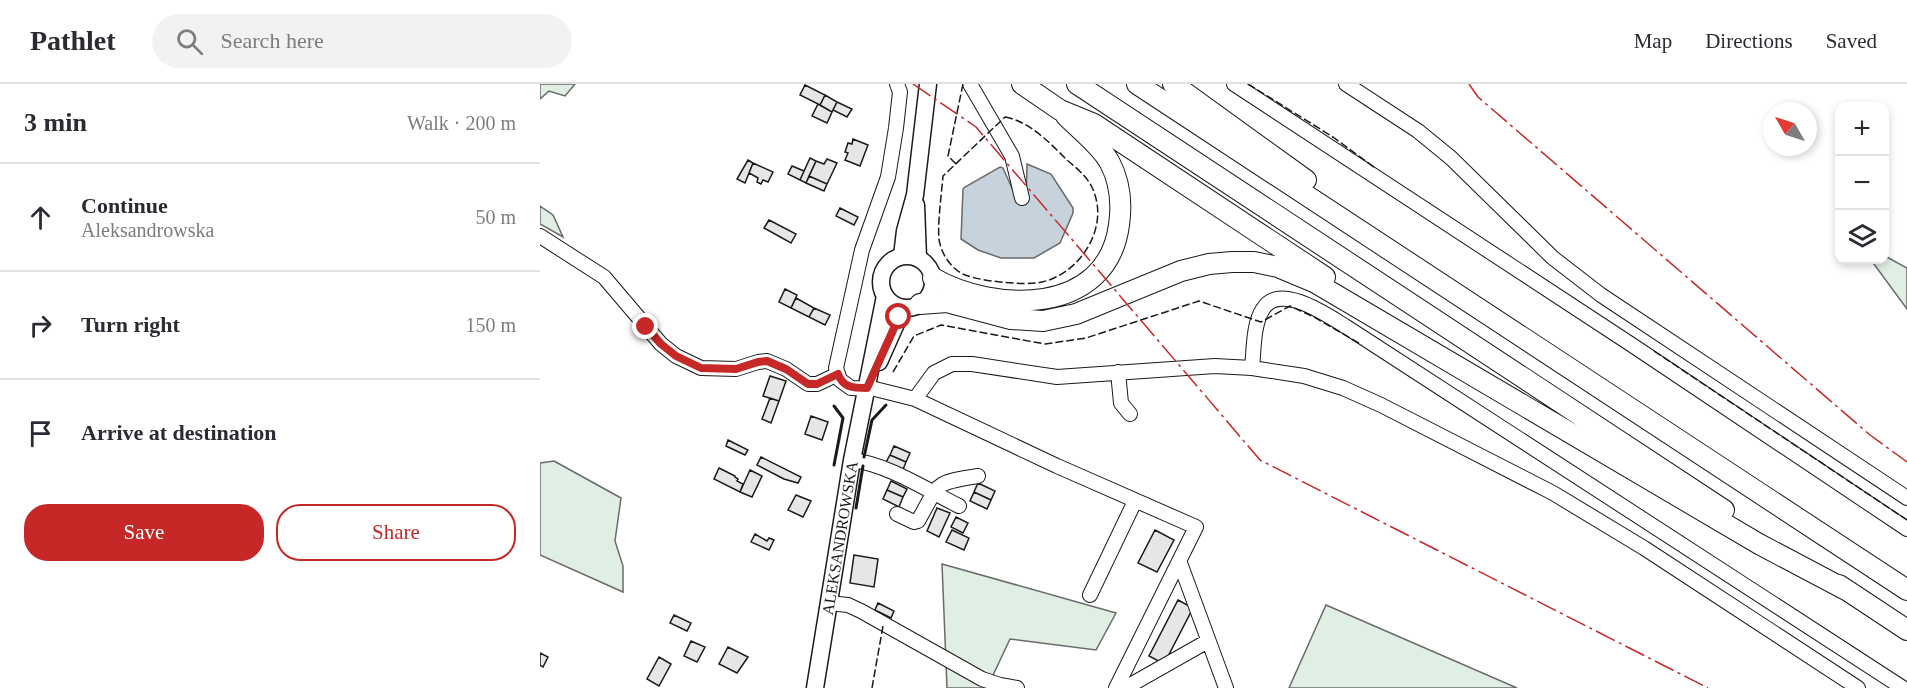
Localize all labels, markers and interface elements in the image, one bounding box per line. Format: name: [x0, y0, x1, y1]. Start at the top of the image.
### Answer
search box: [152, 14, 572, 68]
text: Pathlet: [30, 25, 116, 56]
icon: search: [173, 25, 206, 58]
text: Search here: [221, 28, 324, 53]
text: Map: [1634, 29, 1672, 53]
text: Directions: [1705, 29, 1793, 53]
text: Saved: [1826, 29, 1877, 53]
north arrow: [1763, 102, 1817, 156]
map controls: [1835, 102, 1889, 264]
button: +: [1835, 102, 1889, 156]
text: 3 min: [24, 108, 87, 137]
text: Walk · 200 m: [407, 112, 516, 134]
button: −: [1835, 156, 1889, 210]
text: Continue: [81, 193, 168, 218]
icon: ahead: [24, 201, 57, 234]
text: 50 m: [475, 206, 516, 228]
button: layers: [1835, 210, 1889, 264]
text: Aleksandrowska: [81, 219, 214, 241]
route start: [885, 303, 911, 329]
icon: right: [24, 309, 57, 342]
text: Turn right: [81, 312, 180, 337]
route end: [632, 313, 658, 339]
text: 150 m: [465, 314, 516, 336]
icon: arrive: [24, 417, 57, 450]
text: Arrive at destination: [81, 420, 277, 445]
street label: ALEKSANDROWSKA: [819, 459, 861, 616]
button: Save: [24, 504, 264, 561]
button: Share: [276, 504, 516, 561]

